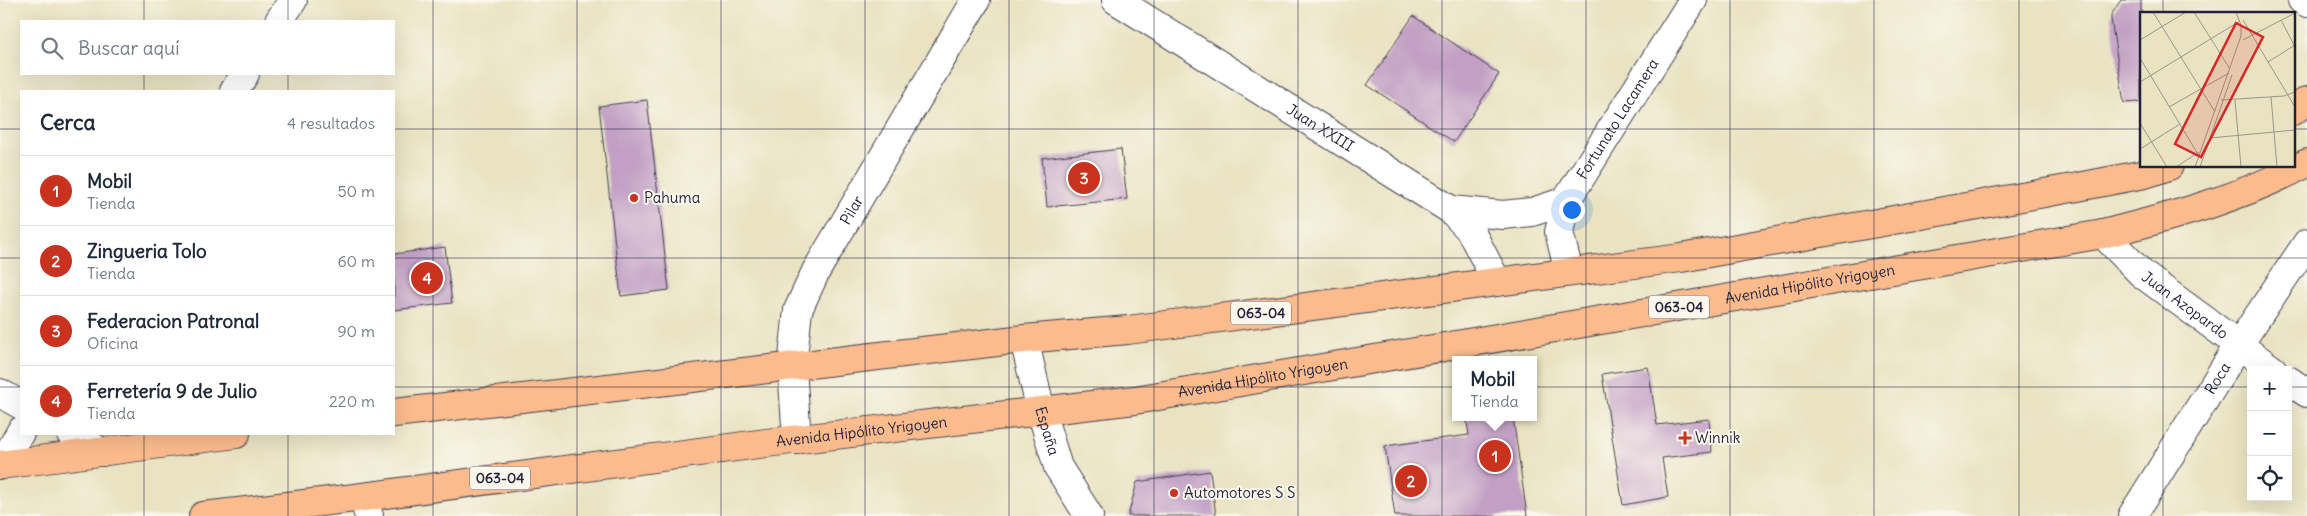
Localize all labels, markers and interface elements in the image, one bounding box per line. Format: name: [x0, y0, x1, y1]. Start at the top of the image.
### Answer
inset map: [2140, 12, 2294, 168]
search box: [20, 20, 395, 75]
icon: search: [38, 34, 66, 62]
text: Buscar aquí: [78, 36, 179, 60]
street label: Fortunato Lacamera: [1572, 55, 1663, 183]
street label: Juan XXIII: [1283, 99, 1358, 156]
text: Cerca: [40, 109, 95, 136]
text: 4 resultados: [287, 113, 375, 133]
pin: 3: [1068, 159, 1100, 197]
text: Mobil: [87, 169, 132, 193]
text: 1: [53, 181, 59, 201]
text: 50 m: [337, 181, 375, 201]
place label: Pahuma: [644, 188, 701, 207]
marker: Pahuma: [628, 192, 640, 204]
street label: Pilar: [836, 192, 867, 228]
text: Tienda: [87, 193, 135, 213]
your location: [1559, 197, 1585, 223]
text: Zingueria Tolo: [87, 239, 207, 263]
text: 2: [52, 251, 60, 271]
text: 60 m: [337, 251, 375, 271]
pin: 4: [411, 259, 443, 297]
street label: Avenida Hipólito Yrigoyen: [1723, 260, 1897, 308]
text: Tienda: [87, 263, 135, 283]
street label: Juan Azopardo: [2138, 267, 2232, 343]
road number: 063-04: [1649, 296, 1709, 318]
road number: 063-04: [1231, 302, 1291, 324]
text: Federacion Patronal: [87, 309, 259, 333]
text: 3: [51, 321, 61, 341]
text: 90 m: [337, 321, 375, 341]
text: Oficina: [87, 333, 138, 353]
street label: Avenida Hipólito Yrigoyen: [1176, 354, 1350, 401]
popup: [1452, 356, 1537, 421]
street label: Roca: [2200, 358, 2235, 398]
map controls: [2247, 366, 2292, 501]
button: +: [2247, 366, 2292, 411]
text: Mobil: [1470, 367, 1515, 391]
text: Ferretería 9 de Julio: [87, 379, 257, 403]
text: 4: [51, 391, 61, 411]
text: 220 m: [329, 391, 375, 411]
text: Tienda: [1470, 391, 1519, 411]
text: Tienda: [87, 403, 135, 423]
street label: España: [1031, 404, 1064, 458]
button: −: [2247, 411, 2292, 456]
street label: Avenida Hipólito Yrigoyen: [775, 412, 948, 451]
place label: Winnik: [1695, 428, 1741, 447]
marker: Winnik: [1679, 432, 1691, 444]
pin: 1: [1479, 437, 1511, 475]
button: locate: [2247, 456, 2292, 501]
pin: 2: [1395, 462, 1427, 500]
road number: 063-04: [470, 466, 530, 489]
place label: Automotores S S: [1184, 483, 1295, 502]
marker: Automotores S S: [1168, 487, 1180, 499]

